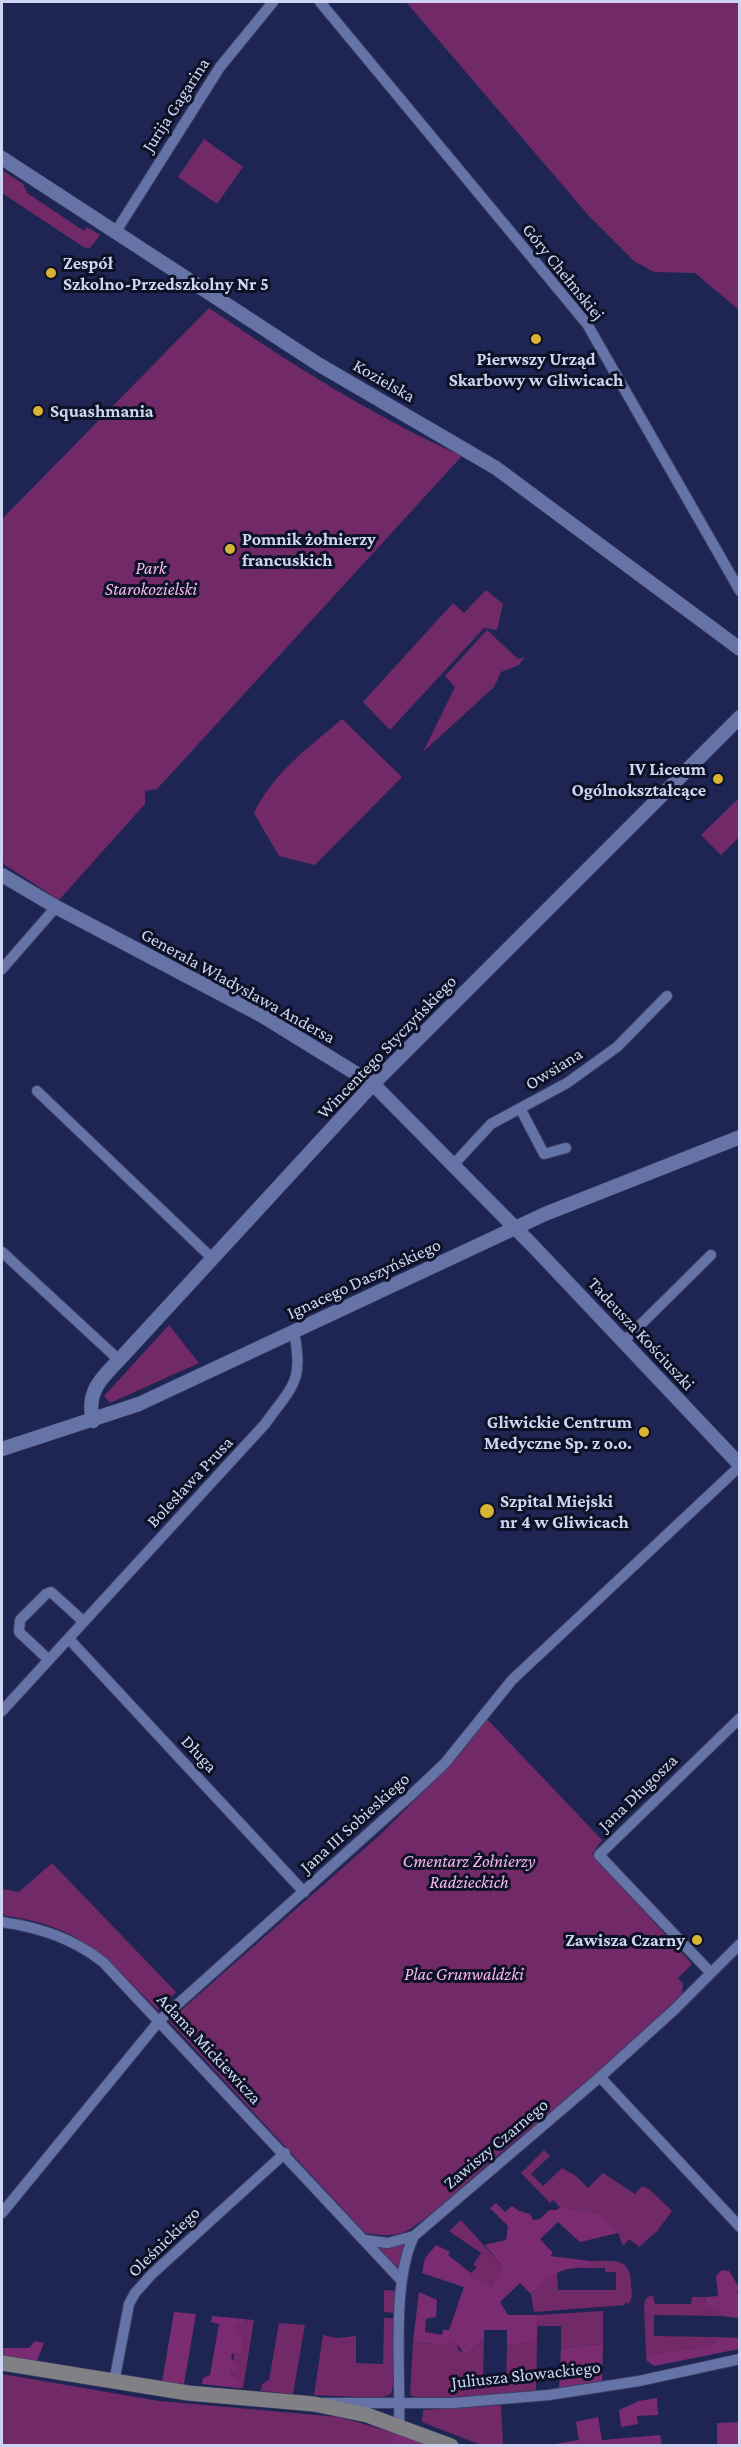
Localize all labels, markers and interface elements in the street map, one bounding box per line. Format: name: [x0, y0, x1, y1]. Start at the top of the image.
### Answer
street label: Jurija Gagarina: [138, 54, 214, 156]
street label: Góry Chełmskiej: [517, 219, 609, 325]
place label: Zespół Szkolno-Przedszkolny Nr 5: [63, 252, 269, 294]
marker: Zespół Szkolno-Przedszkolny Nr 5: [44, 266, 58, 280]
marker: Pierwszy Urząd Skarbowy w Gliwicach: [529, 332, 543, 346]
place label: Pierwszy Urząd Skarbowy w Gliwicach: [449, 348, 623, 391]
street label: Kozielska: [349, 355, 419, 407]
place label: Squashmania: [50, 400, 154, 422]
marker: Squashmania: [31, 404, 45, 418]
place label: Pomnik żołnierzy francuskich: [242, 528, 376, 570]
marker: Pomnik żołnierzy francuskich: [223, 542, 237, 556]
park label: Park Starokozielski: [105, 557, 197, 600]
place label: IV Liceum Ogólnokształcące: [572, 758, 706, 800]
marker: IV Liceum Ogólnokształcące: [711, 772, 725, 786]
street label: Generała Władysława Andersa: [137, 924, 339, 1048]
street label: Wincentego Styczyńskiego: [313, 971, 461, 1123]
street label: Owsiana: [521, 1043, 587, 1095]
street label: Ignacego Daszyńskiego: [284, 1234, 444, 1324]
street label: Tadeusza Kościuszki: [583, 1273, 699, 1395]
place label: Gliwickie Centrum Medyczne Sp. z o.o.: [484, 1411, 632, 1454]
marker: Gliwickie Centrum Medyczne Sp. z o.o.: [637, 1425, 651, 1439]
street label: Bolesława Prusa: [142, 1432, 238, 1532]
place label: Szpital Miejski nr 4 w Gliwicach: [500, 1490, 629, 1532]
marker: Szpital Miejski nr 4 w Gliwicach: [478, 1502, 496, 1520]
street label: Długa: [176, 1731, 222, 1777]
street label: Jana Długosza: [594, 1750, 682, 1836]
street label: Jana III Sobieskiego: [296, 1768, 414, 1878]
park label: Cmentarz Żołnierzy Radzieckich: [403, 1850, 535, 1892]
place label: Zawisza Czarny: [565, 1929, 685, 1951]
marker: Zawisza Czarny: [690, 1933, 704, 1947]
park label: Plac Grunwaldzki: [404, 1963, 524, 1985]
street label: Adama Mickiewicza: [152, 1989, 266, 2109]
street label: Zawiszy Czarnego: [439, 2094, 553, 2194]
street label: Oleśnickiego: [123, 2202, 205, 2282]
street label: Juliusza Słowackiego: [450, 2356, 602, 2394]

